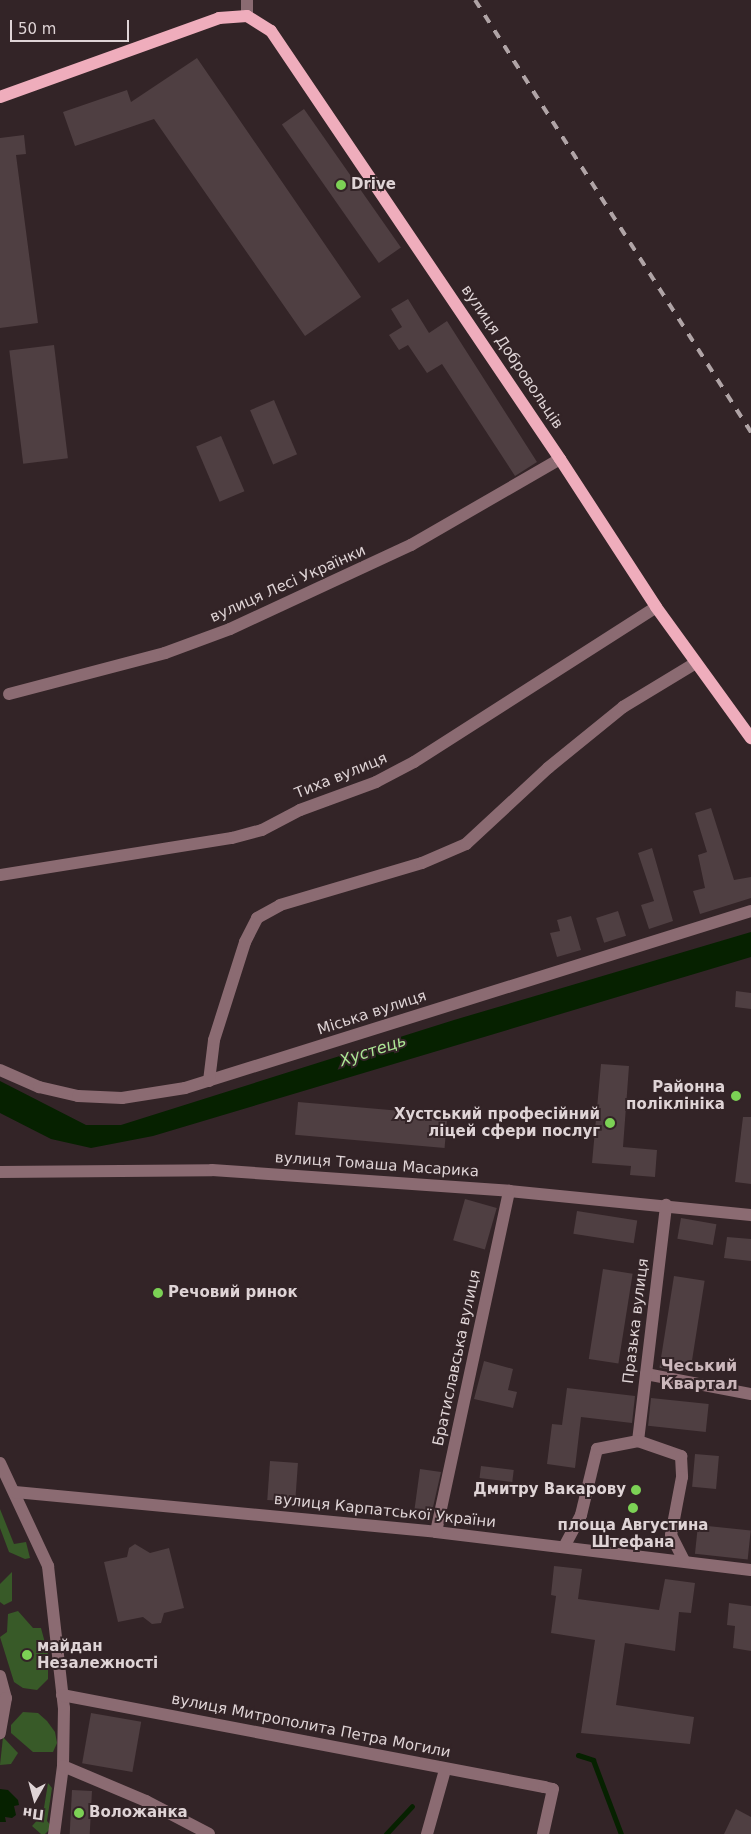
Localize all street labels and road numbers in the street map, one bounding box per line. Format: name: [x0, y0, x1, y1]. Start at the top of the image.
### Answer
street label: вулиця Добровольців: [457, 282, 567, 432]
street label: вулиця Лесі Українки: [207, 542, 369, 626]
street label: Тиха вулиця: [292, 749, 390, 803]
street label: Міська вулиця: [315, 987, 429, 1039]
street label: вулиця Томаша Масарика: [274, 1149, 480, 1181]
street label: Празька вулиця: [619, 1257, 653, 1385]
street label: Братиславська вулиця: [430, 1268, 484, 1448]
street label: вулиця Карпатської України: [273, 1490, 497, 1532]
street label: вулиця Митрополита Петра Могили: [170, 1690, 452, 1762]

